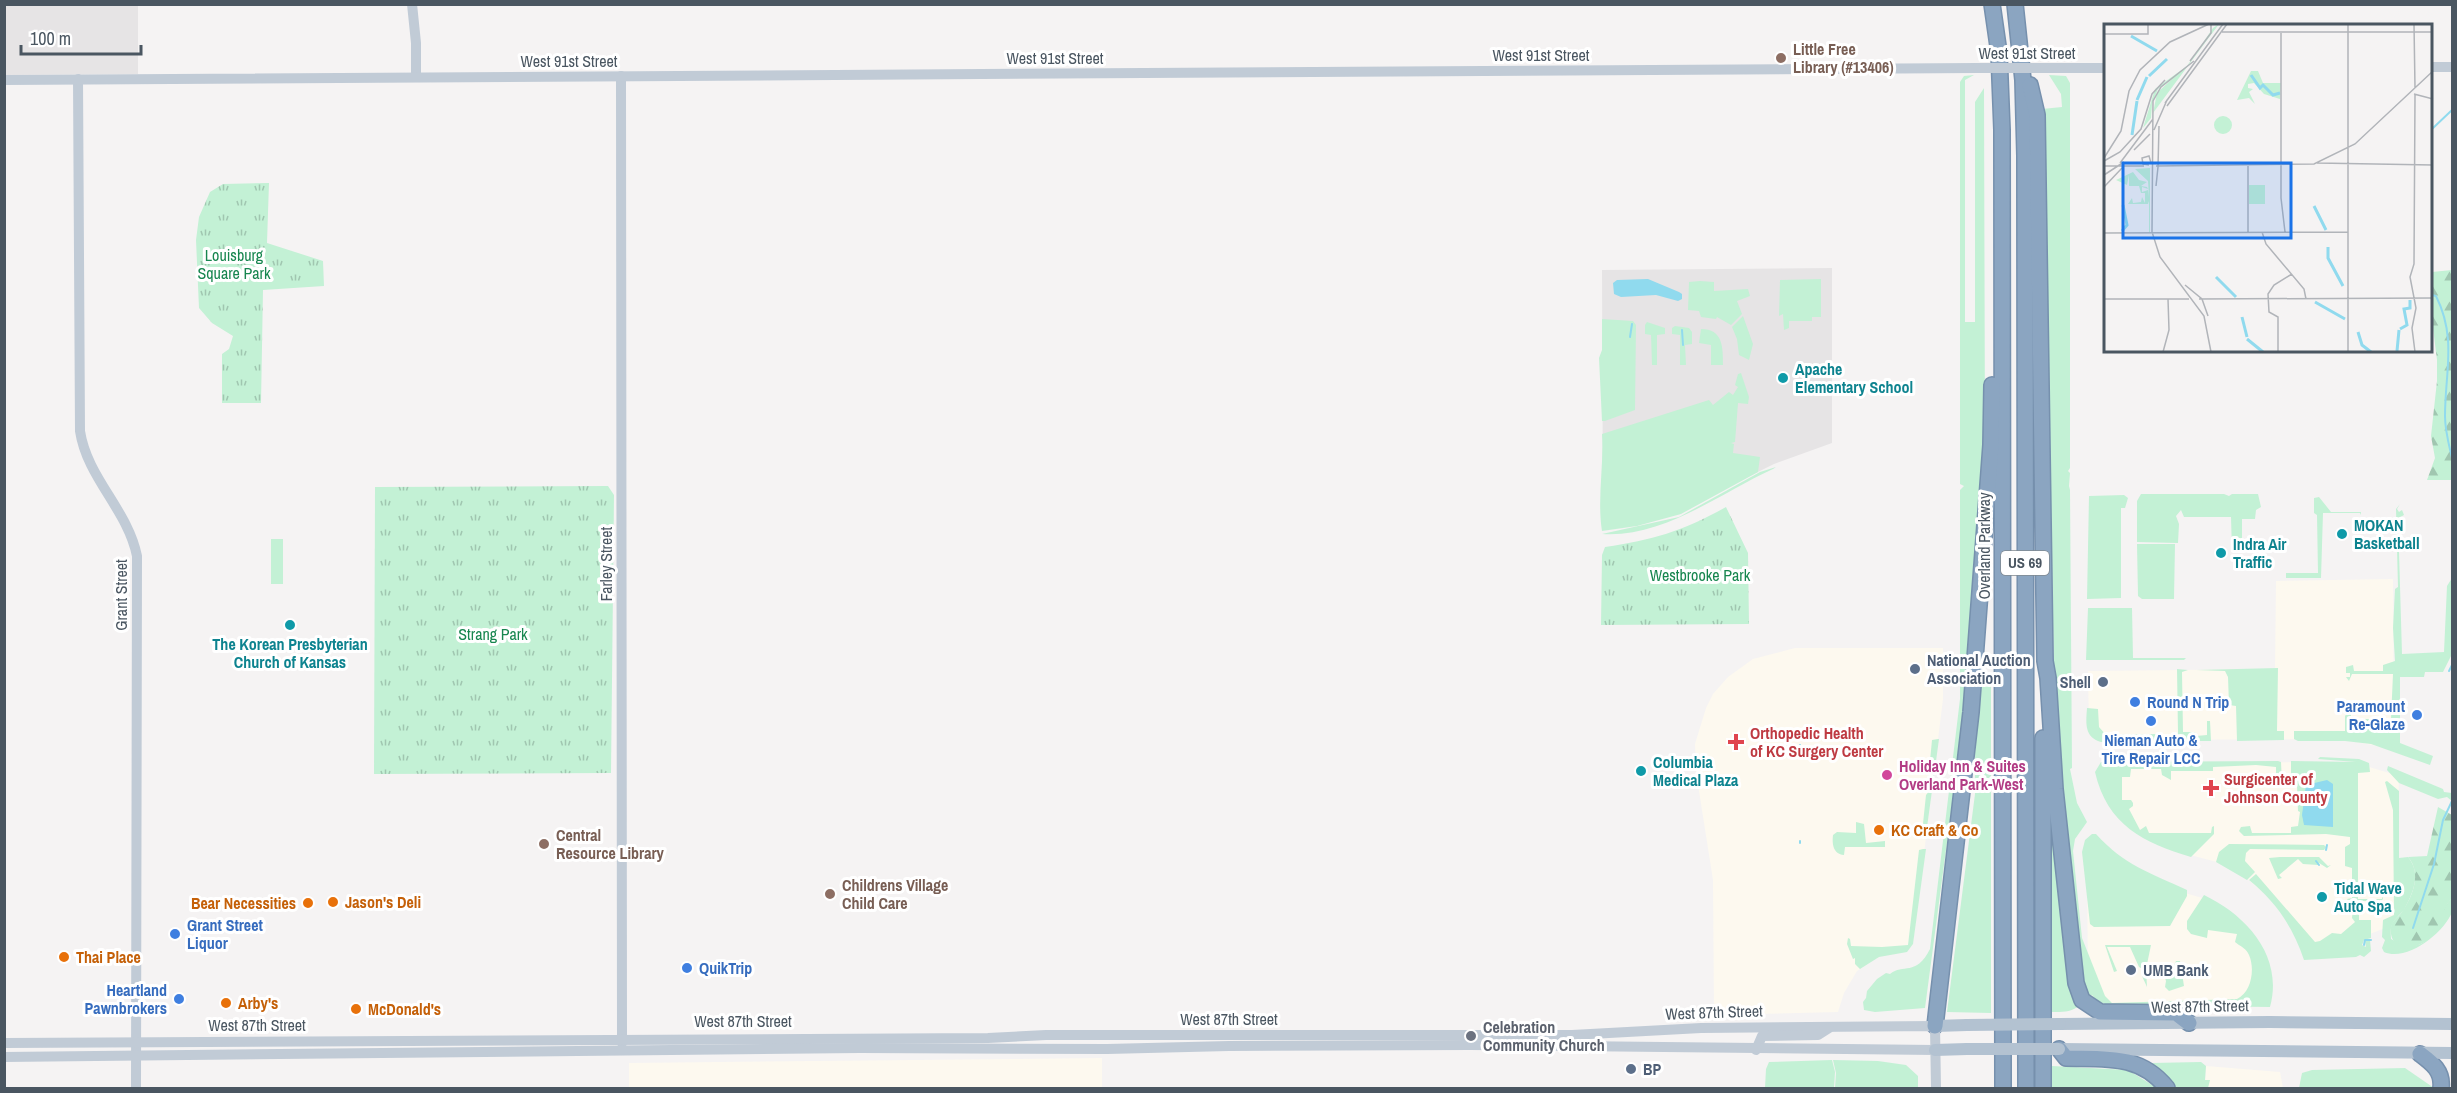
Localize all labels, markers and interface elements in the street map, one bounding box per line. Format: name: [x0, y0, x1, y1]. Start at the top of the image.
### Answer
scale bar: [21, 18, 141, 56]
inset map: [2104, 24, 2433, 352]
text: 100 m: [30, 26, 71, 51]
place label: Little Free Library (#13406): [1793, 38, 1894, 78]
street label: West 91st Street: [1979, 42, 2076, 64]
street label: West 91st Street: [1493, 44, 1590, 66]
street label: West 91st Street: [1007, 47, 1104, 69]
street label: West 91st Street: [521, 50, 618, 72]
marker: Little Free Library (#13406): [1774, 51, 1788, 65]
park label: Louisburg Square Park: [198, 244, 271, 284]
place label: Apache Elementary School: [1795, 358, 1913, 398]
marker: Apache Elementary School: [1776, 371, 1790, 385]
street label: Overland Parkway: [1973, 492, 1995, 600]
place label: MOKAN Basketball: [2354, 514, 2420, 554]
street label: Farley Street: [595, 526, 617, 601]
marker: MOKAN Basketball: [2335, 527, 2349, 541]
place label: Indra Air Traffic: [2233, 533, 2287, 573]
marker: Indra Air Traffic: [2214, 546, 2228, 560]
road number: US 69: [2001, 551, 2049, 575]
street label: Grant Street: [110, 559, 132, 631]
park label: Westbrooke Park: [1650, 564, 1751, 586]
marker: The Korean Presbyterian Church of Kansas: [283, 618, 297, 632]
park label: Strang Park: [458, 623, 528, 645]
place label: The Korean Presbyterian Church of Kansas: [212, 633, 368, 673]
place label: National Auction Association: [1927, 649, 2031, 689]
marker: National Auction Association: [1908, 662, 1922, 676]
place label: Shell: [2060, 671, 2091, 693]
marker: Shell: [2096, 675, 2110, 689]
place label: Round N Trip: [2147, 691, 2229, 713]
marker: Round N Trip: [2128, 695, 2142, 709]
place label: Paramount Re-Glaze: [2336, 695, 2406, 735]
marker: Paramount Re-Glaze: [2410, 708, 2424, 722]
marker: Nieman Auto & Tire Repair LCC: [2144, 714, 2158, 728]
place label: Orthopedic Health of KC Surgery Center: [1750, 722, 1884, 762]
place label: Nieman Auto & Tire Repair LCC: [2102, 729, 2200, 769]
marker: Orthopedic Health of KC Surgery Center: [1727, 733, 1745, 751]
place label: Columbia Medical Plaza: [1653, 751, 1739, 791]
place label: Holiday Inn & Suites Overland Park-West: [1899, 755, 2026, 795]
marker: Columbia Medical Plaza: [1634, 764, 1648, 778]
marker: Holiday Inn & Suites Overland Park-West: [1880, 768, 1894, 782]
place label: Surgicenter of Johnson County: [2224, 768, 2328, 808]
marker: Surgicenter of Johnson County: [2202, 779, 2220, 797]
place label: KC Craft & Co: [1891, 819, 1978, 841]
marker: KC Craft & Co: [1872, 823, 1886, 837]
place label: Central Resource Library: [556, 824, 665, 864]
marker: Central Resource Library: [537, 837, 551, 851]
place label: Childrens Village Child Care: [842, 874, 948, 914]
place label: Tidal Wave Auto Spa: [2334, 877, 2402, 917]
marker: Childrens Village Child Care: [823, 887, 837, 901]
marker: Tidal Wave Auto Spa: [2315, 890, 2329, 904]
place label: Jason's Deli: [345, 891, 421, 913]
place label: Bear Necessities: [191, 892, 296, 914]
marker: Jason's Deli: [326, 895, 340, 909]
marker: Bear Necessities: [301, 896, 315, 910]
place label: Grant Street Liquor: [187, 914, 263, 954]
marker: Grant Street Liquor: [168, 927, 182, 941]
place label: Thai Place: [76, 946, 141, 968]
marker: Thai Place: [57, 950, 71, 964]
place label: QuikTrip: [699, 957, 752, 979]
place label: UMB Bank: [2143, 959, 2209, 981]
marker: QuikTrip: [680, 961, 694, 975]
marker: UMB Bank: [2124, 963, 2138, 977]
place label: Heartland Pawnbrokers: [85, 979, 167, 1019]
marker: Heartland Pawnbrokers: [172, 992, 186, 1006]
place label: Arby's: [238, 992, 278, 1014]
street label: West 87th Street: [2151, 994, 2249, 1018]
marker: Arby's: [219, 996, 233, 1010]
place label: McDonald's: [368, 998, 441, 1020]
street label: West 87th Street: [1665, 999, 1763, 1025]
marker: McDonald's: [349, 1002, 363, 1016]
street label: West 87th Street: [1180, 1008, 1278, 1030]
street label: West 87th Street: [694, 1010, 792, 1032]
street label: West 87th Street: [208, 1014, 306, 1036]
place label: Celebration Community Church: [1483, 1016, 1605, 1056]
marker: Celebration Community Church: [1464, 1029, 1478, 1043]
place label: BP: [1643, 1058, 1661, 1080]
marker: BP: [1624, 1062, 1638, 1076]

